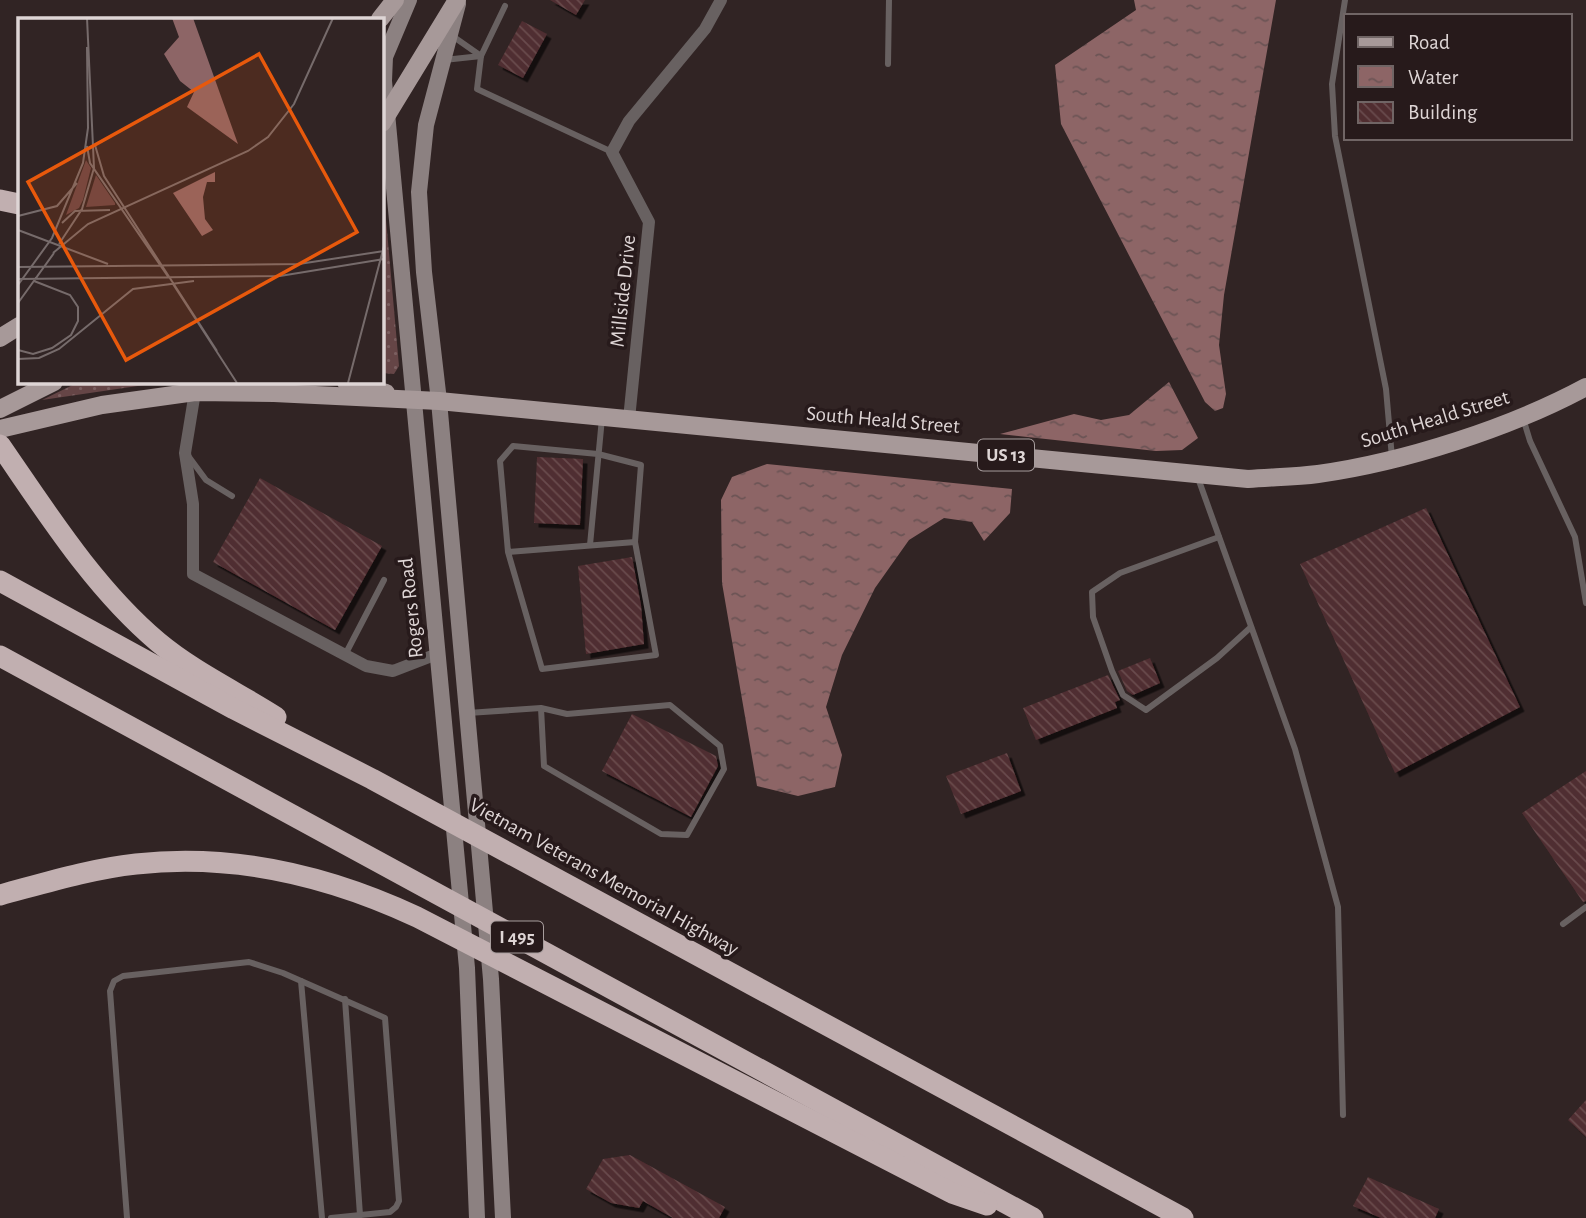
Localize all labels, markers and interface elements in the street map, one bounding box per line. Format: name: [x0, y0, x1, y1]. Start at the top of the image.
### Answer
legend: [1344, 14, 1572, 140]
inset map: [18, 18, 383, 383]
text: Road: [1408, 32, 1450, 53]
text: Water: [1408, 67, 1458, 88]
text: Building: [1408, 102, 1478, 123]
street label: Millside Drive: [607, 234, 639, 348]
street label: South Heald Street: [1358, 386, 1512, 452]
street label: South Heald Street: [805, 403, 961, 437]
road number: US 13: [978, 440, 1034, 470]
street label: Rogers Road: [395, 557, 427, 659]
street label: Vietnam Veterans Memorial Highway: [466, 794, 742, 960]
road number: I 495: [491, 922, 543, 953]

